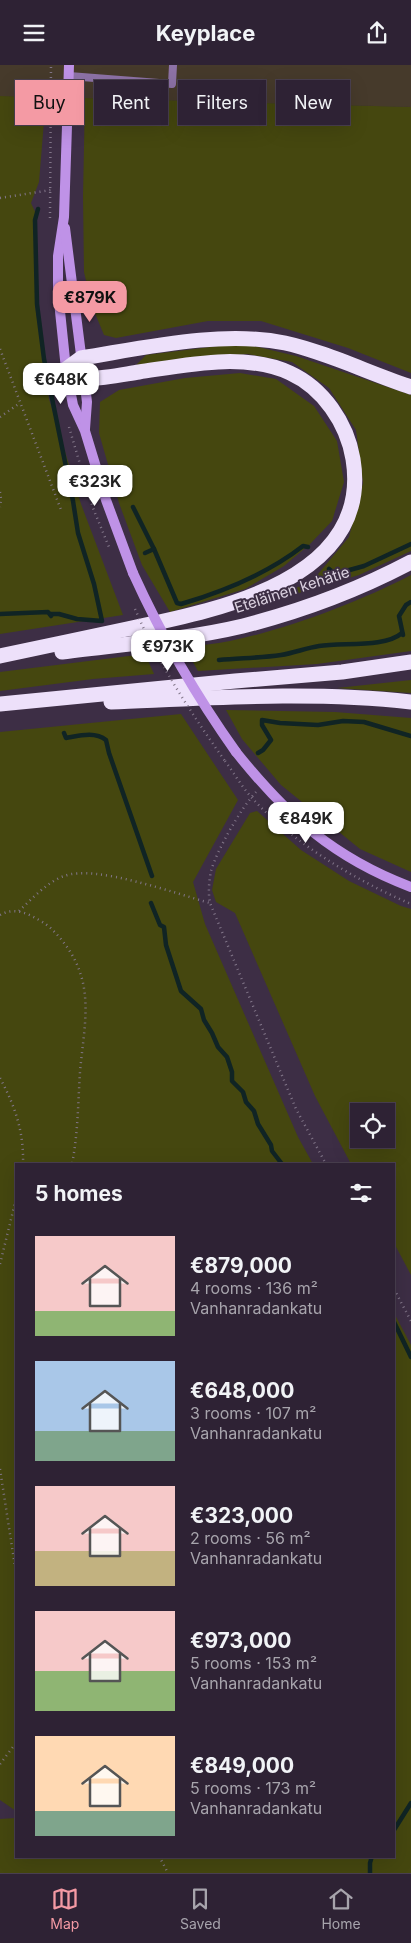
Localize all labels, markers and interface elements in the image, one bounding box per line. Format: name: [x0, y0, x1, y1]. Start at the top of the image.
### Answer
icon: menu: [20, 19, 48, 47]
icon: share: [363, 19, 391, 47]
text: Keyplace: [156, 20, 255, 46]
chip: Buy: [15, 80, 84, 125]
chip: Rent: [94, 80, 168, 125]
chip: Filters: [178, 80, 266, 125]
chip: New: [276, 80, 350, 125]
pin: €879K: [55, 281, 125, 323]
text: €879K: [64, 287, 116, 307]
pin: €648K: [26, 363, 96, 405]
text: €648K: [34, 369, 88, 389]
pin: €323K: [60, 465, 130, 507]
text: €323K: [68, 471, 122, 491]
street label: Eteläinen kehätie: [232, 562, 352, 617]
pin: €973K: [133, 629, 203, 672]
text: €973K: [142, 636, 194, 656]
pin: €849K: [271, 801, 341, 844]
text: €849K: [279, 808, 333, 828]
map controls: [350, 1103, 395, 1148]
button: locate: [350, 1103, 395, 1148]
icon: filters: [347, 1179, 375, 1207]
text: 5 homes: [35, 1181, 123, 1206]
text: €879,000: [190, 1253, 292, 1278]
icon: home: [75, 1256, 135, 1316]
text: 4 rooms · 136 m²: [190, 1278, 318, 1298]
text: Vanhanradankatu: [190, 1298, 322, 1318]
text: €648,000: [190, 1378, 294, 1403]
icon: home: [75, 1381, 135, 1441]
text: 3 rooms · 107 m²: [190, 1403, 316, 1423]
text: Vanhanradankatu: [190, 1423, 322, 1443]
text: €323,000: [190, 1503, 293, 1528]
icon: home: [75, 1506, 135, 1566]
text: 2 rooms · 56 m²: [190, 1528, 311, 1548]
text: Vanhanradankatu: [190, 1548, 322, 1568]
text: €973,000: [190, 1628, 291, 1653]
icon: home: [75, 1631, 135, 1691]
text: 5 rooms · 153 m²: [190, 1653, 317, 1673]
text: Vanhanradankatu: [190, 1673, 322, 1693]
text: €849,000: [190, 1753, 294, 1778]
icon: home: [75, 1756, 135, 1816]
text: 5 rooms · 173 m²: [190, 1778, 316, 1798]
text: Vanhanradankatu: [190, 1798, 322, 1818]
tab: Map: [50, 1885, 79, 1932]
tab: Saved: [180, 1885, 221, 1932]
tab: Home: [321, 1885, 361, 1932]

